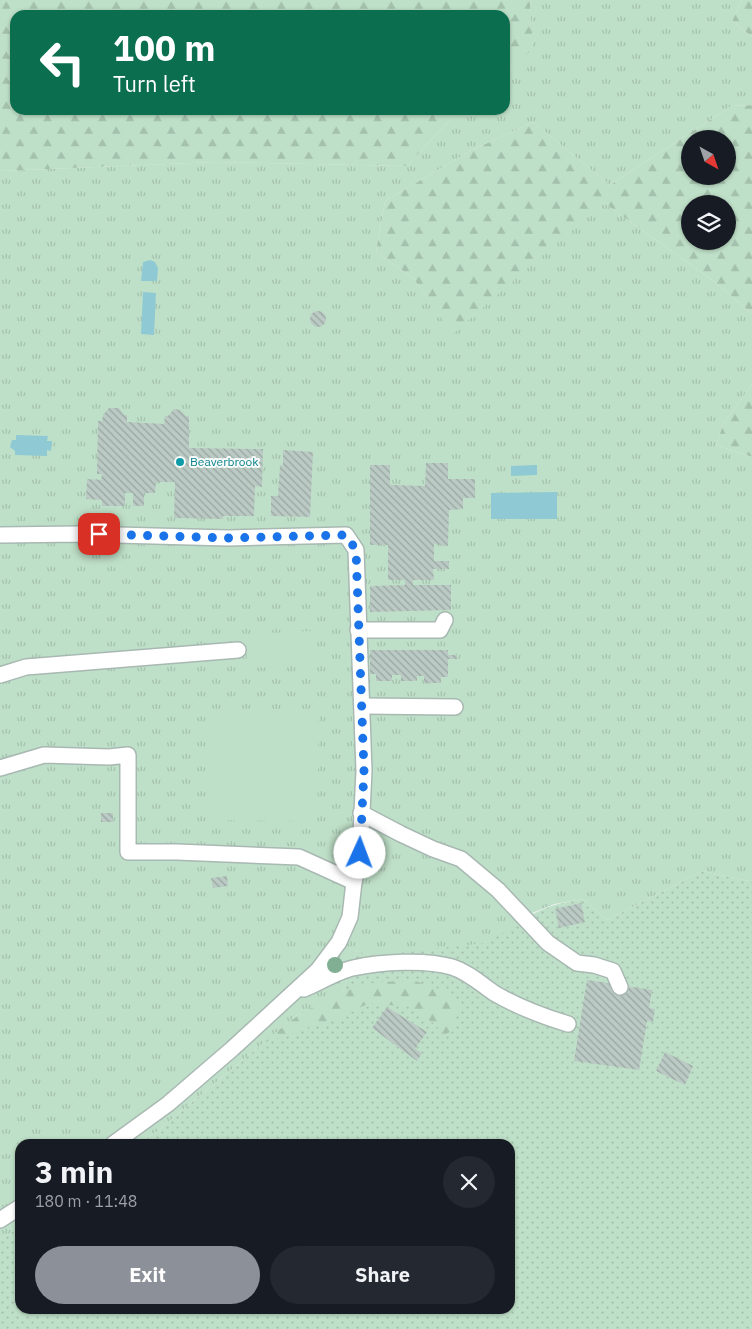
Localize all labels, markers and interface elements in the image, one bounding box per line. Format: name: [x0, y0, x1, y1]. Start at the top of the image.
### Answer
text: 100 m: [113, 25, 216, 71]
icon: left: [30, 30, 95, 95]
text: Turn left: [113, 69, 196, 98]
north arrow: [681, 130, 736, 185]
map controls: [681, 130, 736, 250]
button: layers: [681, 195, 736, 250]
place label: Beaverbrook: [190, 454, 259, 469]
marker: Beaverbrook: [174, 456, 186, 468]
pin: [78, 513, 120, 555]
icon: arrive: [85, 520, 113, 548]
position arrow: [333, 826, 385, 878]
text: 3 min: [35, 1152, 113, 1191]
button: close: [443, 1156, 495, 1208]
text: 180 m · 11:48: [35, 1191, 137, 1211]
button: Exit: [35, 1246, 260, 1304]
button: Share: [270, 1246, 495, 1304]

